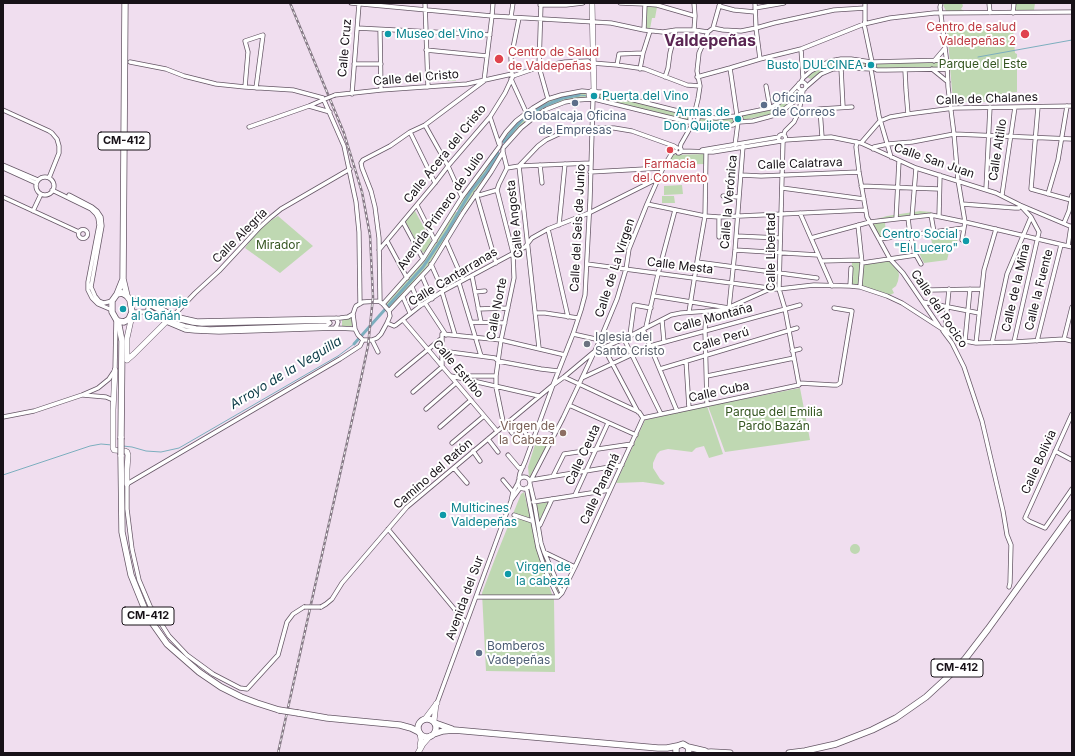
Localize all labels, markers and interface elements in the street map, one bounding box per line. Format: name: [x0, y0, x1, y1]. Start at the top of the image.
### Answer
street label: Calle Cruz: [335, 18, 355, 78]
place label: Centro de salud Valdepeñas 2: [926, 20, 1016, 48]
place label: Museo del Vino: [396, 27, 484, 41]
marker: Centro de salud Valdepeñas 2: [1019, 28, 1031, 40]
marker: Museo del Vino: [383, 29, 393, 39]
district label: Valdepeñas: [664, 31, 756, 51]
place label: Centro de Salud de Valdepeñas: [508, 45, 599, 73]
marker: Centro de Salud de Valdepeñas: [493, 53, 505, 65]
park label: Parque del Este: [939, 57, 1027, 71]
place label: Busto DULCINEA: [767, 58, 863, 72]
marker: Busto DULCINEA: [866, 60, 876, 70]
street label: Calle del Cristo: [373, 67, 459, 89]
place label: Puerta del Vino: [602, 89, 689, 103]
street label: Calle de Chalanes: [936, 90, 1038, 108]
marker: Puerta del Vino: [589, 91, 599, 101]
place label: Oficina de Correos: [772, 91, 835, 119]
marker: Globalcaja Oficina de Empresas: [570, 98, 580, 108]
marker: Oficina de Correos: [759, 100, 769, 110]
street label: Calle Acera del Cristo: [401, 102, 489, 206]
place label: Armas de Don Quijote: [664, 105, 730, 133]
place label: Globalcaja Oficina de Empresas: [523, 109, 627, 137]
marker: Armas de Don Quijote: [733, 114, 743, 124]
street label: Calle Altillo: [986, 118, 1010, 182]
road number: CM-412: [98, 132, 150, 150]
street label: Calle San Juan: [892, 140, 976, 182]
marker: Farmacia del Convento: [665, 145, 675, 155]
street label: Avenida Primero de Julio: [395, 149, 487, 273]
street label: Calle la Verónica: [718, 154, 740, 250]
street label: Calle Calatrava: [757, 155, 843, 173]
place label: Farmacia del Convento: [632, 157, 708, 185]
street label: Calle del Seis de Junio: [567, 163, 589, 293]
street label: Calle Angosta: [504, 179, 526, 259]
street label: Calle Alegría: [210, 206, 270, 266]
street label: Calle Libertad: [764, 213, 778, 291]
street label: Calle de La Virgen: [592, 217, 638, 319]
place label: Centro Social "El Lucero": [882, 227, 958, 255]
marker: Centro Social "El Lucero": [961, 236, 971, 246]
park label: Mirador: [256, 238, 300, 252]
street label: Calle de la Mina: [999, 243, 1033, 333]
street label: Calle Cantarranas: [406, 245, 500, 309]
street label: Calle la Fuente: [1022, 248, 1056, 332]
street label: Calle Mesta: [646, 255, 714, 277]
street label: Calle del Pocico: [908, 267, 970, 351]
street label: Calle Norte: [484, 276, 510, 342]
place label: Homenaje al Gañán: [131, 295, 188, 323]
street label: Calle Montaña: [672, 301, 754, 335]
marker: Homenaje al Gañán: [118, 304, 128, 314]
street label: Calle Perú: [691, 325, 751, 355]
place label: Iglesia del Santo Cristo: [595, 330, 665, 358]
water label: Arroyo de la Veguilla: [227, 333, 345, 413]
street label: Calle Estribo: [430, 337, 486, 401]
marker: Iglesia del Santo Cristo: [582, 339, 592, 349]
street label: Calle Cuba: [687, 379, 751, 405]
park label: Parque del Emilia Pardo Bazán: [725, 405, 823, 433]
place label: Virgen de la Cabeza: [499, 419, 555, 447]
street label: Calle Ceuta: [563, 422, 603, 488]
marker: Virgen de la Cabeza: [558, 428, 568, 438]
street label: Calle Bolivia: [1018, 428, 1060, 496]
street label: Camino del Ratón: [391, 436, 475, 512]
street label: Calle Panamá: [577, 451, 623, 527]
place label: Multicines Valdepeñas: [451, 501, 517, 529]
marker: Multicines Valdepeñas: [438, 510, 448, 520]
street label: Avenida del Sur: [443, 554, 487, 642]
place label: Virgen de la cabeza: [516, 560, 571, 588]
marker: Virgen de la cabeza: [503, 569, 513, 579]
road number: CM-412: [122, 607, 174, 625]
place label: Bomberos Vadepeñas: [487, 639, 550, 667]
marker: Bomberos Vadepeñas: [474, 648, 484, 658]
road number: CM-412: [931, 659, 983, 677]

